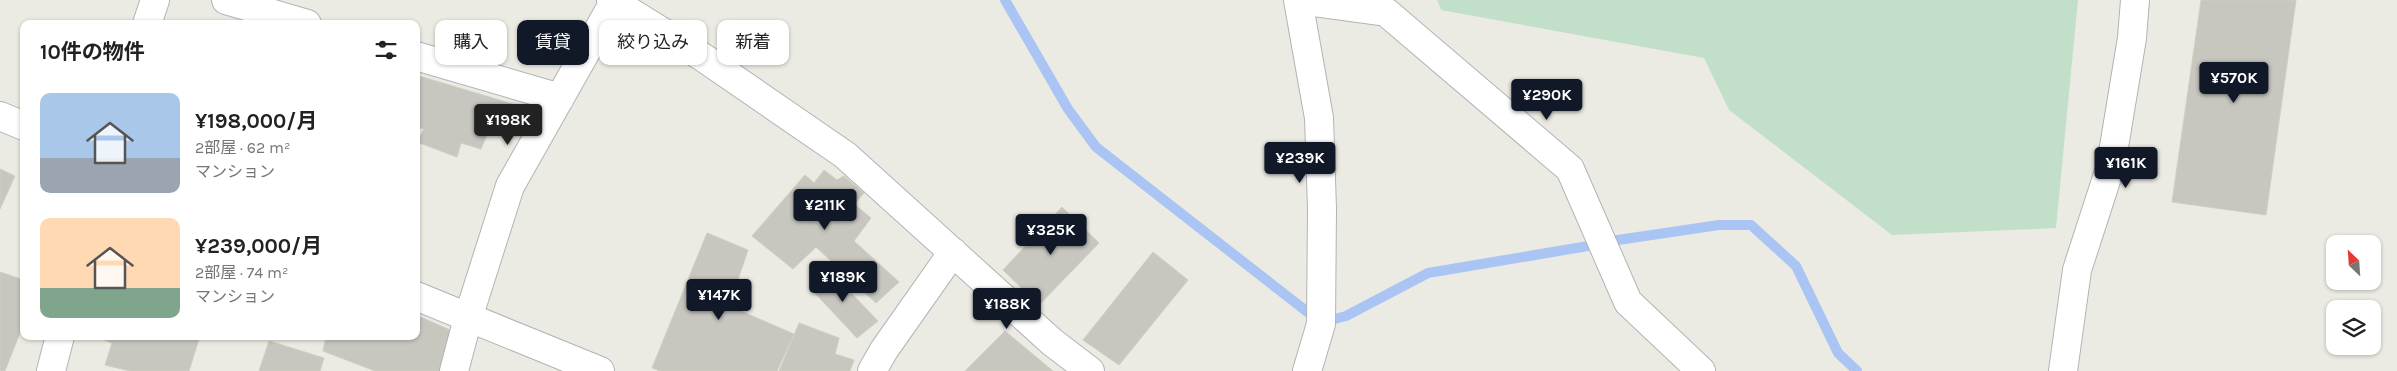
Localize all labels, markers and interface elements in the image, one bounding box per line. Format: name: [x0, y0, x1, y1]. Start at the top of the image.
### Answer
chip: 購入: [435, 20, 507, 65]
chip: 賃貸: [517, 20, 589, 65]
chip: 絞り込み: [599, 20, 707, 65]
chip: 新着: [717, 20, 789, 65]
icon: filters: [372, 36, 400, 64]
text: 10件の物件: [40, 40, 145, 64]
pin: ¥570K: [2199, 62, 2269, 104]
text: ¥570K: [2210, 68, 2258, 87]
pin: ¥290K: [1512, 78, 1582, 121]
text: ¥290K: [1522, 85, 1572, 104]
pin: ¥198K: [473, 104, 543, 146]
text: ¥198,000/月: [195, 109, 317, 133]
text: ¥198K: [485, 110, 531, 129]
icon: home: [80, 113, 140, 173]
text: 2部屋 · 62 m²: [195, 138, 290, 157]
pin: ¥239K: [1265, 142, 1335, 184]
pin: ¥161K: [2091, 146, 2161, 189]
text: ¥239K: [1275, 148, 1325, 167]
text: ¥161K: [2106, 153, 2146, 172]
text: マンション: [195, 162, 275, 181]
pin: ¥211K: [790, 188, 860, 231]
text: ¥211K: [805, 195, 845, 214]
pin: ¥325K: [1016, 214, 1086, 256]
text: ¥325K: [1027, 220, 1075, 239]
text: ¥239,000/月: [195, 234, 322, 258]
north arrow: [2326, 235, 2381, 290]
map controls: [2326, 235, 2381, 355]
icon: home: [80, 238, 140, 298]
pin: ¥189K: [808, 260, 878, 303]
text: 2部屋 · 74 m²: [195, 263, 288, 282]
text: ¥189K: [820, 267, 866, 286]
pin: ¥147K: [684, 278, 754, 321]
text: ¥147K: [697, 285, 741, 304]
text: マンション: [195, 287, 275, 306]
pin: ¥188K: [972, 288, 1042, 330]
text: ¥188K: [984, 294, 1030, 313]
button: layers: [2326, 300, 2381, 355]

